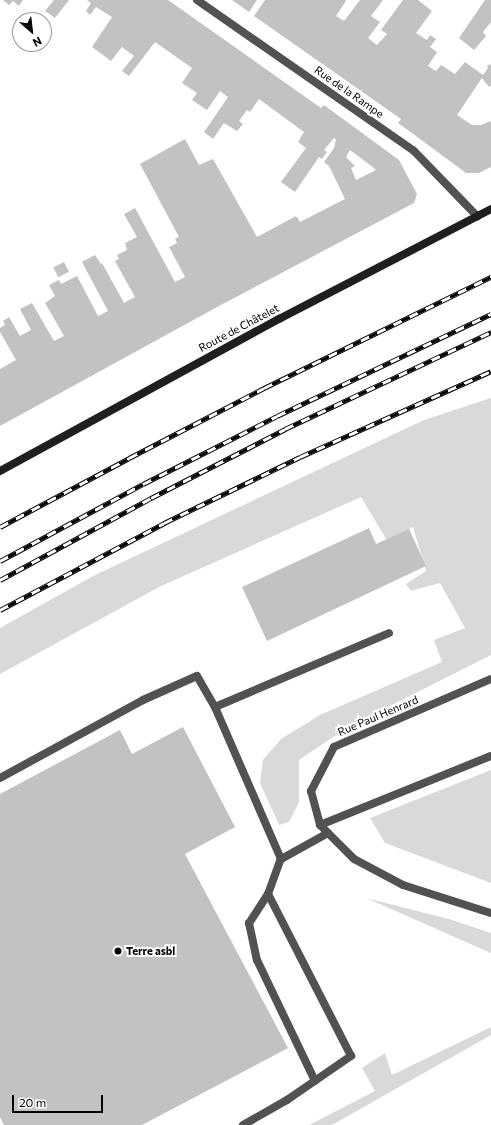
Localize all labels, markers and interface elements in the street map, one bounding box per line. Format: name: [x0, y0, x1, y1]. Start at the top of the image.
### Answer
north arrow: [12, 12, 52, 52]
text: N: [31, 34, 44, 50]
street label: Rue de la Rampe: [312, 63, 386, 121]
street label: Route de Châtelet: [197, 301, 281, 355]
street label: Rue Paul Henrard: [336, 693, 420, 739]
place label: Terre asbl: [126, 944, 175, 958]
marker: Terre asbl: [113, 946, 123, 956]
scale bar: [14, 1087, 105, 1113]
text: 20 m: [19, 1095, 46, 1109]

